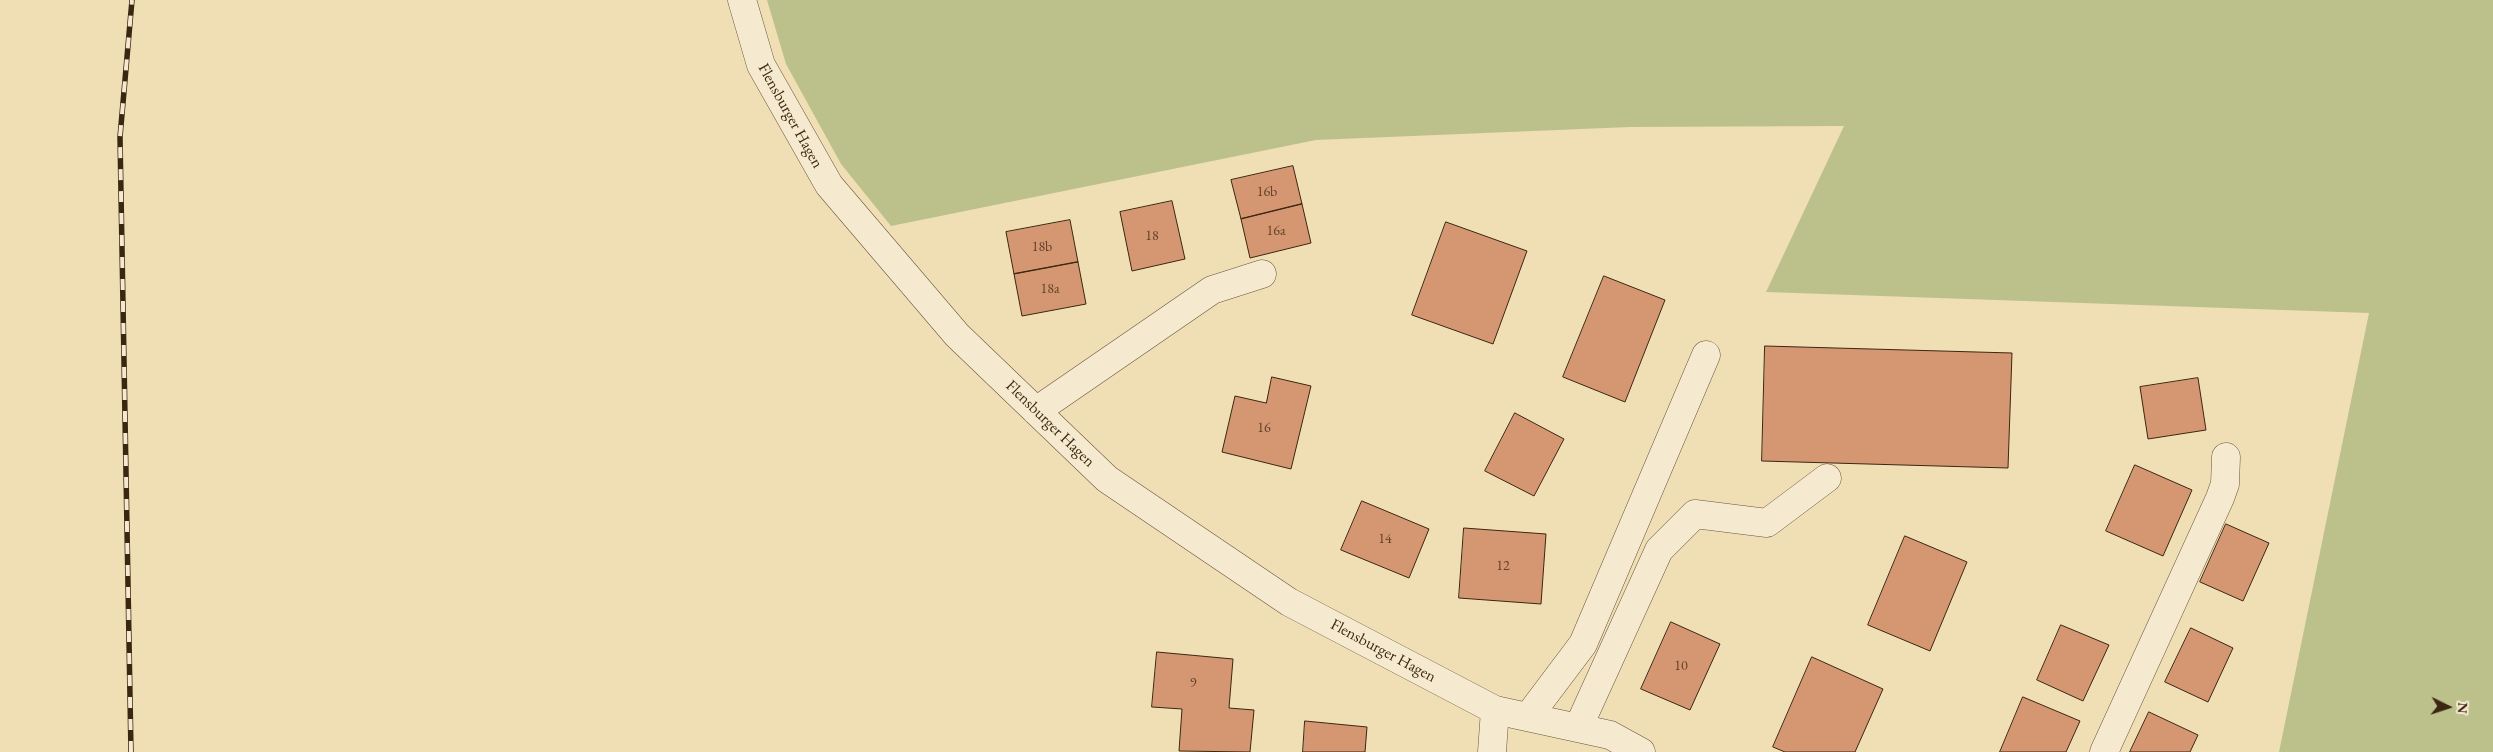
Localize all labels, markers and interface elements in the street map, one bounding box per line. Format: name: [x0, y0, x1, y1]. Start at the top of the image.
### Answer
street label: Flensburger Hagen: [753, 60, 827, 172]
house number: 16b: [1257, 184, 1277, 200]
house number: 16a: [1266, 223, 1286, 239]
house number: 18: [1145, 228, 1159, 244]
house number: 18b: [1032, 239, 1052, 255]
house number: 18a: [1040, 281, 1060, 297]
street label: Flensburger Hagen: [1001, 377, 1099, 471]
house number: 16: [1257, 420, 1271, 436]
house number: 14: [1378, 531, 1392, 547]
house number: 12: [1496, 558, 1510, 574]
street label: Flensburger Hagen: [1327, 615, 1439, 687]
house number: 10: [1674, 658, 1688, 674]
house number: 9: [1190, 675, 1196, 691]
north arrow: [2423, 682, 2473, 732]
text: N: [2454, 702, 2472, 714]

